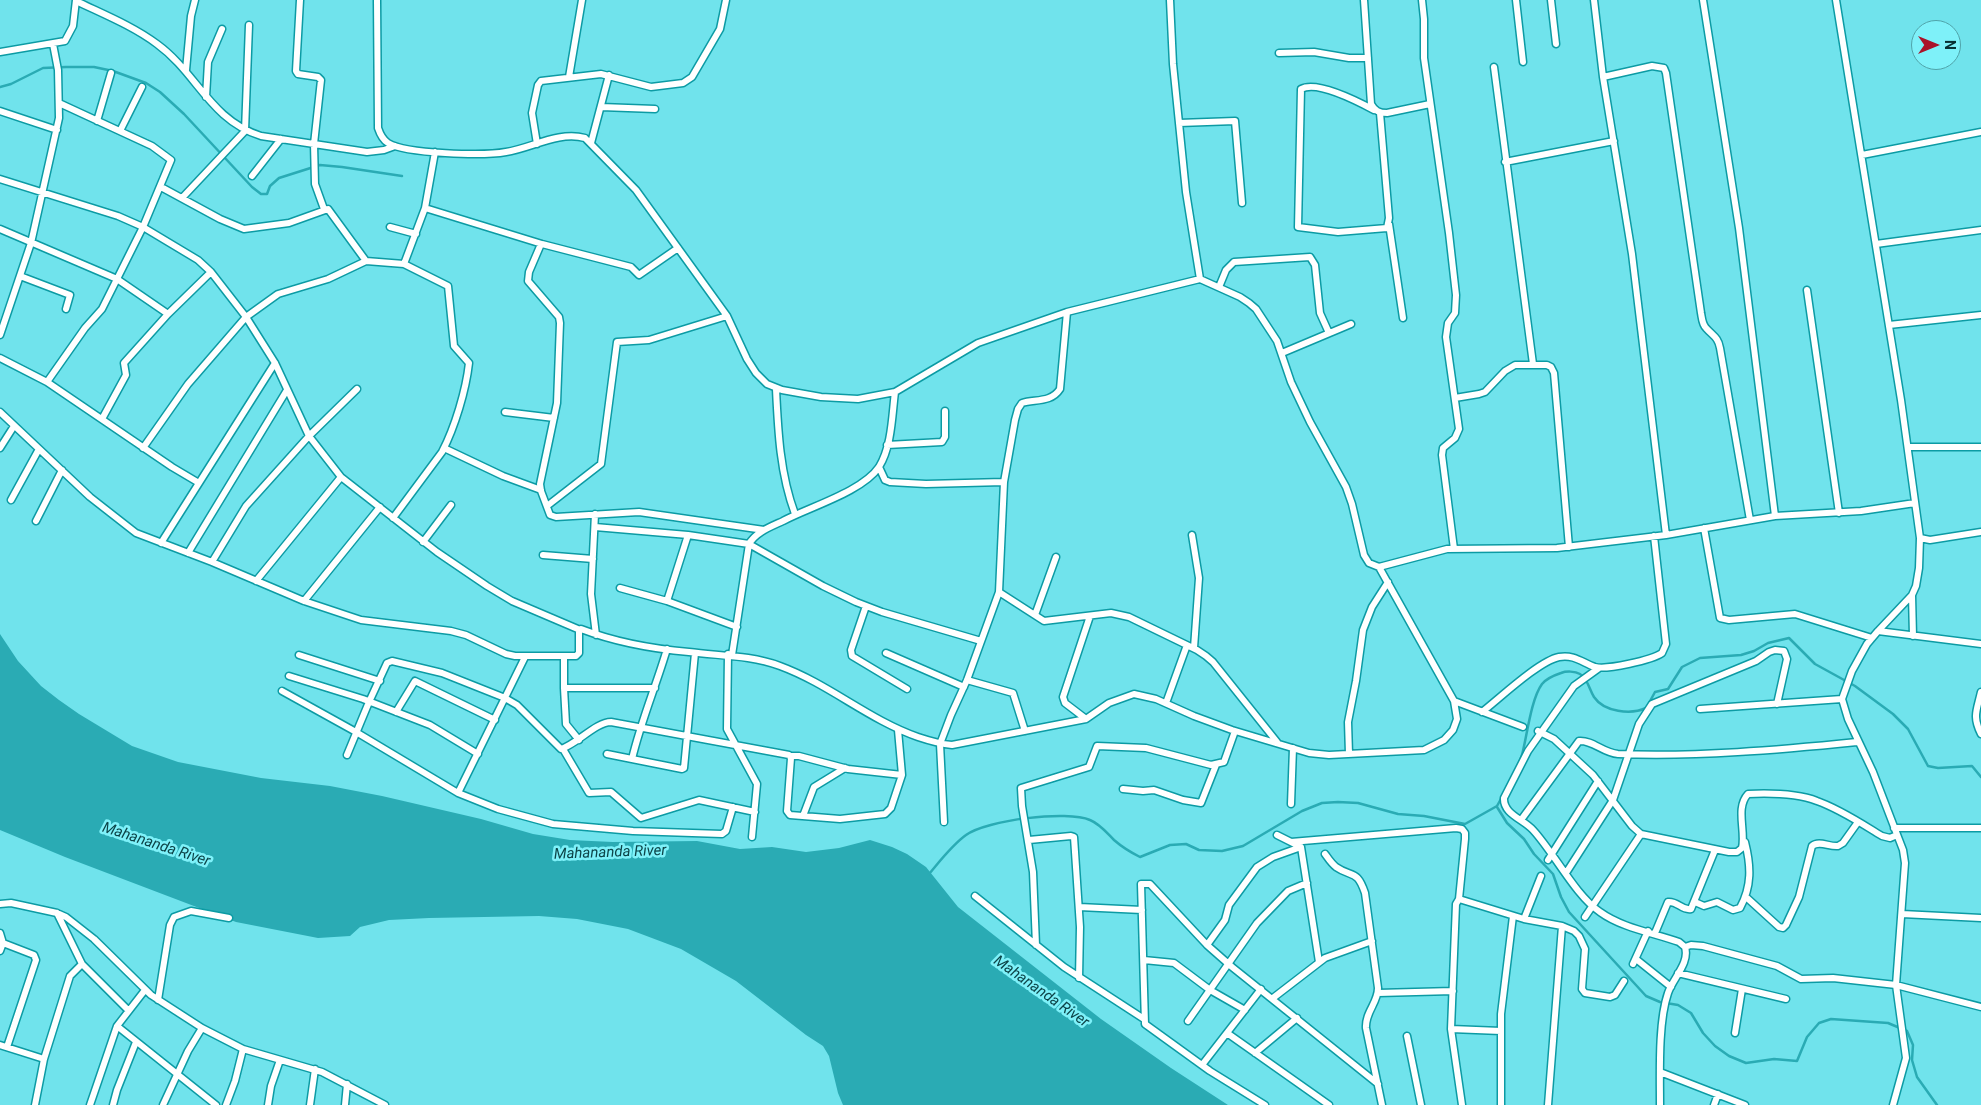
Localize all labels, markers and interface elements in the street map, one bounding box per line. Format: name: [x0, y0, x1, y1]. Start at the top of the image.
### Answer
north arrow: [1911, 20, 1961, 70]
text: N: [1942, 40, 1958, 50]
water label: Mahananda River: [100, 819, 212, 871]
water label: Mahananda River: [554, 842, 666, 864]
water label: Mahananda River: [990, 952, 1092, 1032]

